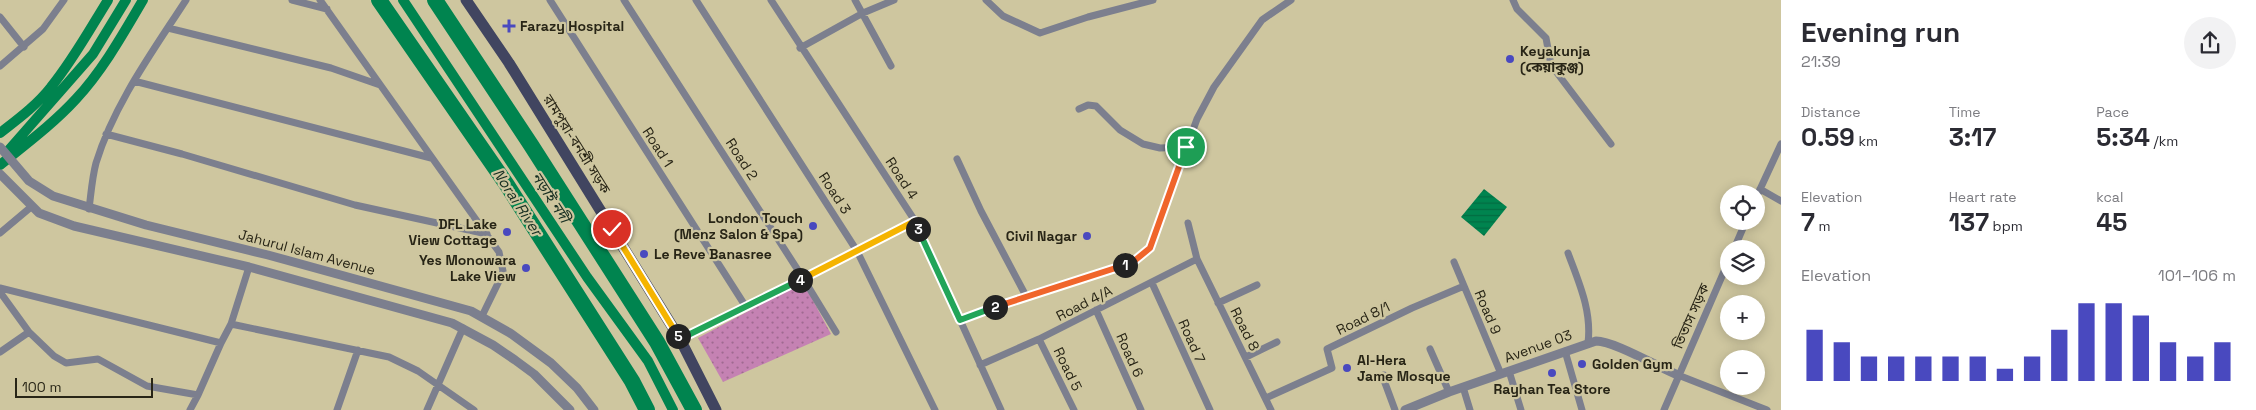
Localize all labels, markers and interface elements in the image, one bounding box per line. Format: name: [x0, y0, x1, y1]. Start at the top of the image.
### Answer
text: Evening run: [1801, 14, 1960, 50]
place label: Farazy Hospital: [520, 17, 624, 35]
button: share: [2184, 17, 2236, 69]
marker: Farazy Hospital: [502, 19, 516, 33]
place label: Keyakunja (কেয়াকুঞ্জ): [1520, 42, 1590, 76]
text: 21:39: [1801, 51, 1841, 72]
marker: Keyakunja (কেয়াকুঞ্জ): [1504, 53, 1516, 65]
street label: রামপুরা-বনশ্রী সড়ক: [539, 90, 615, 197]
text: Distance: [1801, 103, 1861, 121]
text: Time: [1949, 103, 1981, 121]
text: Pace: [2096, 103, 2129, 121]
text: 0.59: [1801, 121, 1855, 153]
text: 3:17: [1949, 121, 1996, 153]
text: 5:34: [2096, 121, 2150, 153]
street label: Road 1: [639, 124, 677, 170]
pin: [1165, 126, 1207, 168]
text: km: [1855, 132, 1878, 150]
text: /km: [2150, 132, 2178, 150]
icon: arrive: [1172, 133, 1200, 161]
street label: Road 2: [722, 135, 762, 183]
street label: Road 4: [882, 154, 922, 203]
water label: Norai River: [489, 165, 547, 240]
water label: নড়াই নদী: [528, 168, 576, 229]
street label: Road 3: [815, 169, 855, 217]
map controls: [1720, 185, 1765, 395]
button: locate: [1720, 185, 1765, 230]
text: Elevation: [1801, 188, 1862, 206]
text: Heart rate: [1949, 188, 2017, 206]
text: kcal: [2096, 188, 2123, 206]
text: 7: [1801, 206, 1815, 238]
text: 137: [1949, 206, 1989, 238]
text: 45: [2096, 206, 2127, 238]
pin: [591, 208, 633, 250]
place label: London Touch (Menz Salon & Spa): [674, 209, 803, 243]
place label: DFL Lake View Cottage: [409, 215, 497, 249]
icon: check: [598, 215, 626, 243]
pin: 3: [906, 216, 930, 242]
text: m: [1815, 217, 1831, 235]
text: bpm: [1989, 217, 2023, 235]
marker: London Touch (Menz Salon & Spa): [807, 220, 819, 232]
text: 3: [914, 220, 923, 238]
street label: Jahurul Islam Avenue: [237, 225, 377, 279]
marker: DFL Lake View Cottage: [501, 226, 513, 238]
place label: Civil Nagar: [1006, 227, 1077, 245]
marker: Civil Nagar: [1081, 230, 1093, 242]
button: layers: [1720, 240, 1765, 285]
place label: Le Reve Banasree: [654, 245, 772, 263]
marker: Le Reve Banasree: [638, 248, 650, 260]
place label: Yes Monowara Lake View: [419, 251, 516, 285]
pin: 1: [1112, 252, 1138, 278]
text: 1: [1122, 256, 1129, 274]
marker: Yes Monowara Lake View: [520, 262, 532, 274]
text: Elevation: [1801, 265, 1871, 286]
text: 101–106 m: [2158, 265, 2236, 286]
pin: 4: [788, 268, 812, 292]
text: 4: [796, 271, 805, 289]
street label: তিতাস সড়ক: [1668, 280, 1714, 352]
street label: Road 4/A: [1053, 281, 1115, 325]
street label: Road 9: [1471, 287, 1505, 337]
pin: 2: [982, 294, 1008, 320]
button: +: [1720, 295, 1765, 340]
street label: Road 8/1: [1333, 297, 1393, 339]
text: 2: [991, 298, 1000, 316]
street label: Road 8: [1226, 304, 1264, 354]
street label: Road 7: [1174, 316, 1210, 366]
pin: 5: [666, 324, 690, 348]
street label: Avenue 03: [1502, 325, 1574, 367]
text: 5: [674, 327, 683, 345]
street label: Road 6: [1112, 330, 1148, 380]
street label: Road 5: [1050, 344, 1086, 394]
button: −: [1720, 350, 1765, 395]
place label: Al-Hera Jame Mosque: [1357, 351, 1451, 385]
place label: Golden Gym: [1592, 355, 1673, 373]
marker: Golden Gym: [1576, 358, 1588, 370]
marker: Al-Hera Jame Mosque: [1341, 362, 1353, 374]
marker: Rayhan Tea Store: [1546, 367, 1558, 379]
scale bar: [15, 375, 152, 398]
text: 100 m: [22, 378, 61, 396]
place label: Rayhan Tea Store: [1493, 380, 1611, 398]

